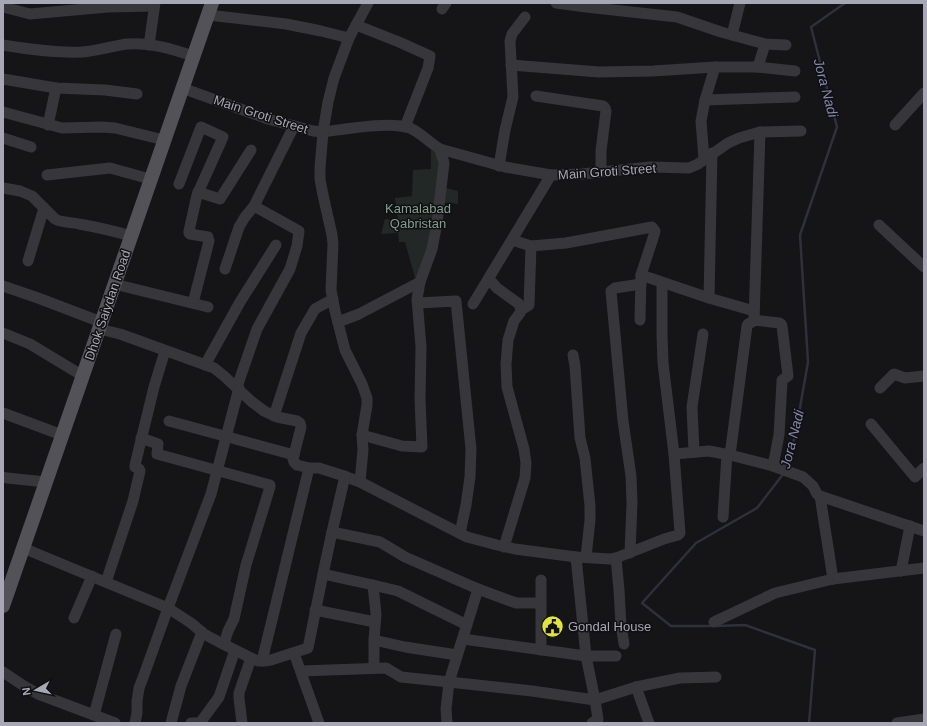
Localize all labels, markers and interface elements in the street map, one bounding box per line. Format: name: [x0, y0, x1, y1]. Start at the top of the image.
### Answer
water label: Jora Nadi: [810, 56, 842, 120]
street label: Main Groti Street: [212, 92, 310, 137]
street label: Main Groti Street: [557, 161, 657, 182]
park label: Kamalabad Qabristan: [385, 201, 451, 231]
street label: Dhok Saiydan Road: [82, 248, 133, 362]
water label: Jora Nadi: [777, 407, 807, 471]
public building icon: Gondal House: [539, 613, 565, 639]
place label: Gondal House: [568, 619, 651, 634]
north arrow: [16, 670, 56, 710]
text: N: [20, 687, 33, 696]

